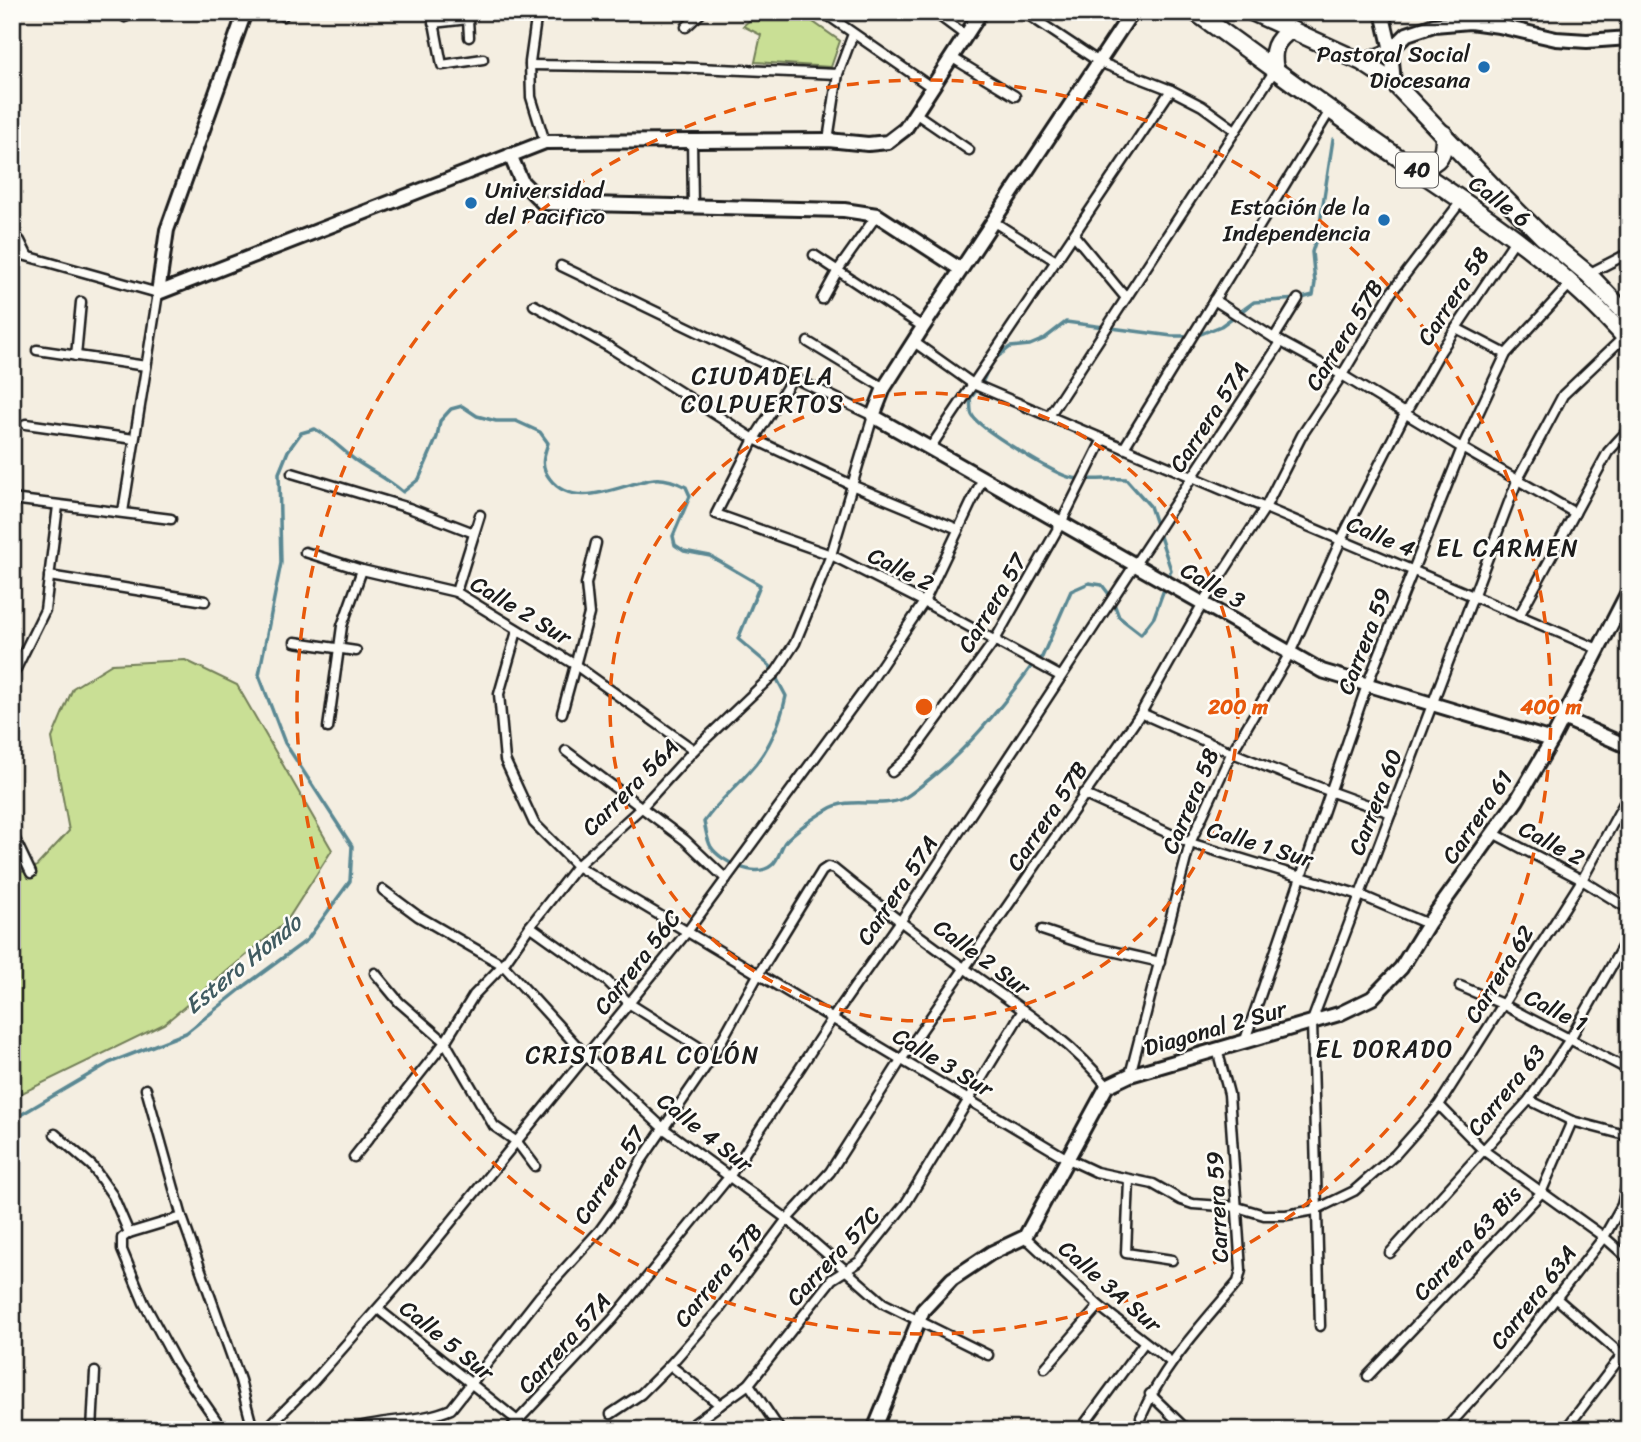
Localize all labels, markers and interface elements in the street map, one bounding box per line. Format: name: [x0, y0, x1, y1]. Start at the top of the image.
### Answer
place label: Pastoral Social Diocesana: [1317, 34, 1470, 101]
marker: Pastoral Social Diocesana: [1476, 59, 1492, 75]
road number: 40: [1396, 152, 1438, 188]
street label: Calle 6: [1459, 164, 1540, 239]
place label: Universidad del Pacifico: [485, 170, 606, 237]
place label: Estación de la Independencia: [1222, 187, 1370, 254]
marker: Universidad del Pacifico: [463, 195, 479, 211]
marker: Estación de la Independencia: [1376, 212, 1392, 228]
street label: Carrera 58: [1406, 238, 1501, 354]
street label: Carrera 57B: [1294, 271, 1395, 399]
street label: Carrera 57A: [1158, 353, 1261, 481]
district label: CIUDADELA COLPUERTOS: [681, 355, 845, 425]
street label: Calle 4: [1340, 504, 1422, 569]
district label: EL CARMEN: [1436, 527, 1580, 569]
street label: Calle 2: [860, 535, 941, 604]
street label: Carrera 57: [946, 544, 1039, 661]
street label: Calle 3: [1172, 550, 1253, 621]
street label: Calle 2 Sur: [462, 564, 581, 658]
street label: Carrera 59: [1325, 582, 1404, 701]
text: 200 m: [1207, 688, 1269, 726]
text: 400 m: [1519, 688, 1582, 726]
centre of rings: [912, 695, 936, 719]
street label: Carrera 56A: [571, 728, 689, 846]
street label: Carrera 58: [1150, 742, 1231, 861]
street label: Carrera 60: [1336, 743, 1415, 861]
street label: Carrera 57B: [995, 753, 1099, 880]
street label: Carrera 61: [1431, 762, 1524, 873]
street label: Calle 1 Sur: [1202, 809, 1319, 880]
street label: Calle 2: [1511, 809, 1592, 878]
street label: Carrera 57A: [845, 827, 950, 954]
street label: Carrera 56C: [583, 900, 692, 1024]
water label: Estero Hondo: [175, 902, 313, 1025]
street label: Calle 2 Sur: [924, 908, 1040, 1008]
street label: Carrera 62: [1453, 917, 1546, 1032]
street label: Calle 1: [1517, 977, 1595, 1044]
street label: Diagonal 2 Sur: [1139, 988, 1293, 1068]
street label: Calle 3 Sur: [884, 1016, 1002, 1110]
district label: EL DORADO: [1316, 1028, 1454, 1070]
district label: CRISTOBAL COLÓN: [525, 1034, 761, 1076]
street label: Carrera 63: [1456, 1035, 1557, 1146]
street label: Calle 4 Sur: [647, 1081, 763, 1184]
street label: Carrera 57: [562, 1116, 658, 1233]
street label: Carrera 59: [1194, 1150, 1241, 1264]
street label: Carrera 63 Bis: [1402, 1175, 1533, 1311]
street label: Carrera 57C: [776, 1196, 891, 1316]
street label: Carrera 57B: [663, 1214, 774, 1337]
street label: Calle 3A Sur: [1048, 1229, 1172, 1344]
street label: Carrera 63A: [1479, 1236, 1588, 1359]
street label: Carrera 57A: [507, 1283, 622, 1404]
street label: Calle 5 Sur: [390, 1289, 505, 1393]

